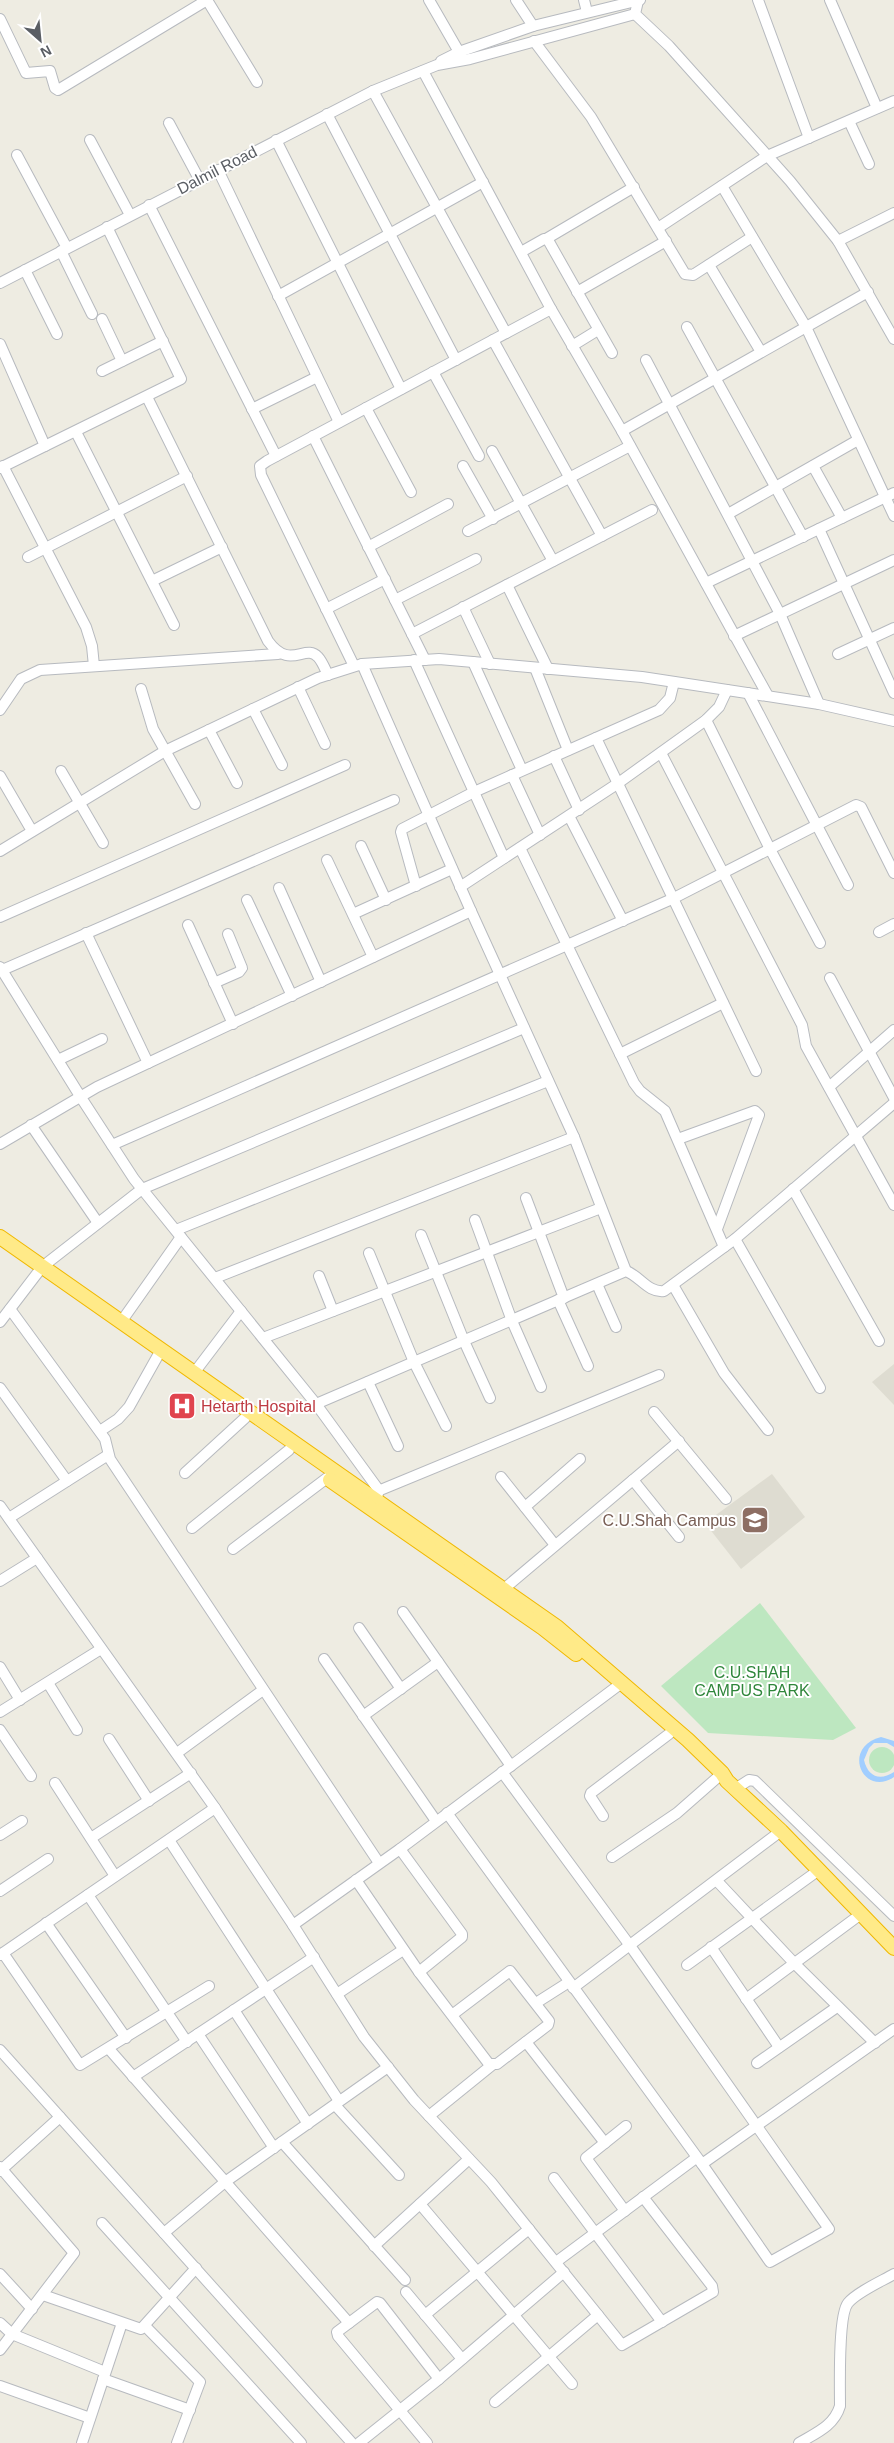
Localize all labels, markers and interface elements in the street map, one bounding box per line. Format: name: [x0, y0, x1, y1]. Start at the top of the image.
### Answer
north arrow: [15, 15, 65, 65]
text: N: [38, 42, 54, 61]
street label: Dalmil Road: [174, 143, 260, 197]
hospital icon: Hetarth Hospital: [167, 1391, 197, 1421]
place label: Hetarth Hospital: [201, 1398, 316, 1415]
school or university icon: C.U.Shah Campus: [740, 1505, 770, 1535]
place label: C.U.Shah Campus: [603, 1512, 736, 1529]
park label: C.U.SHAH CAMPUS PARK: [694, 1664, 810, 1699]

